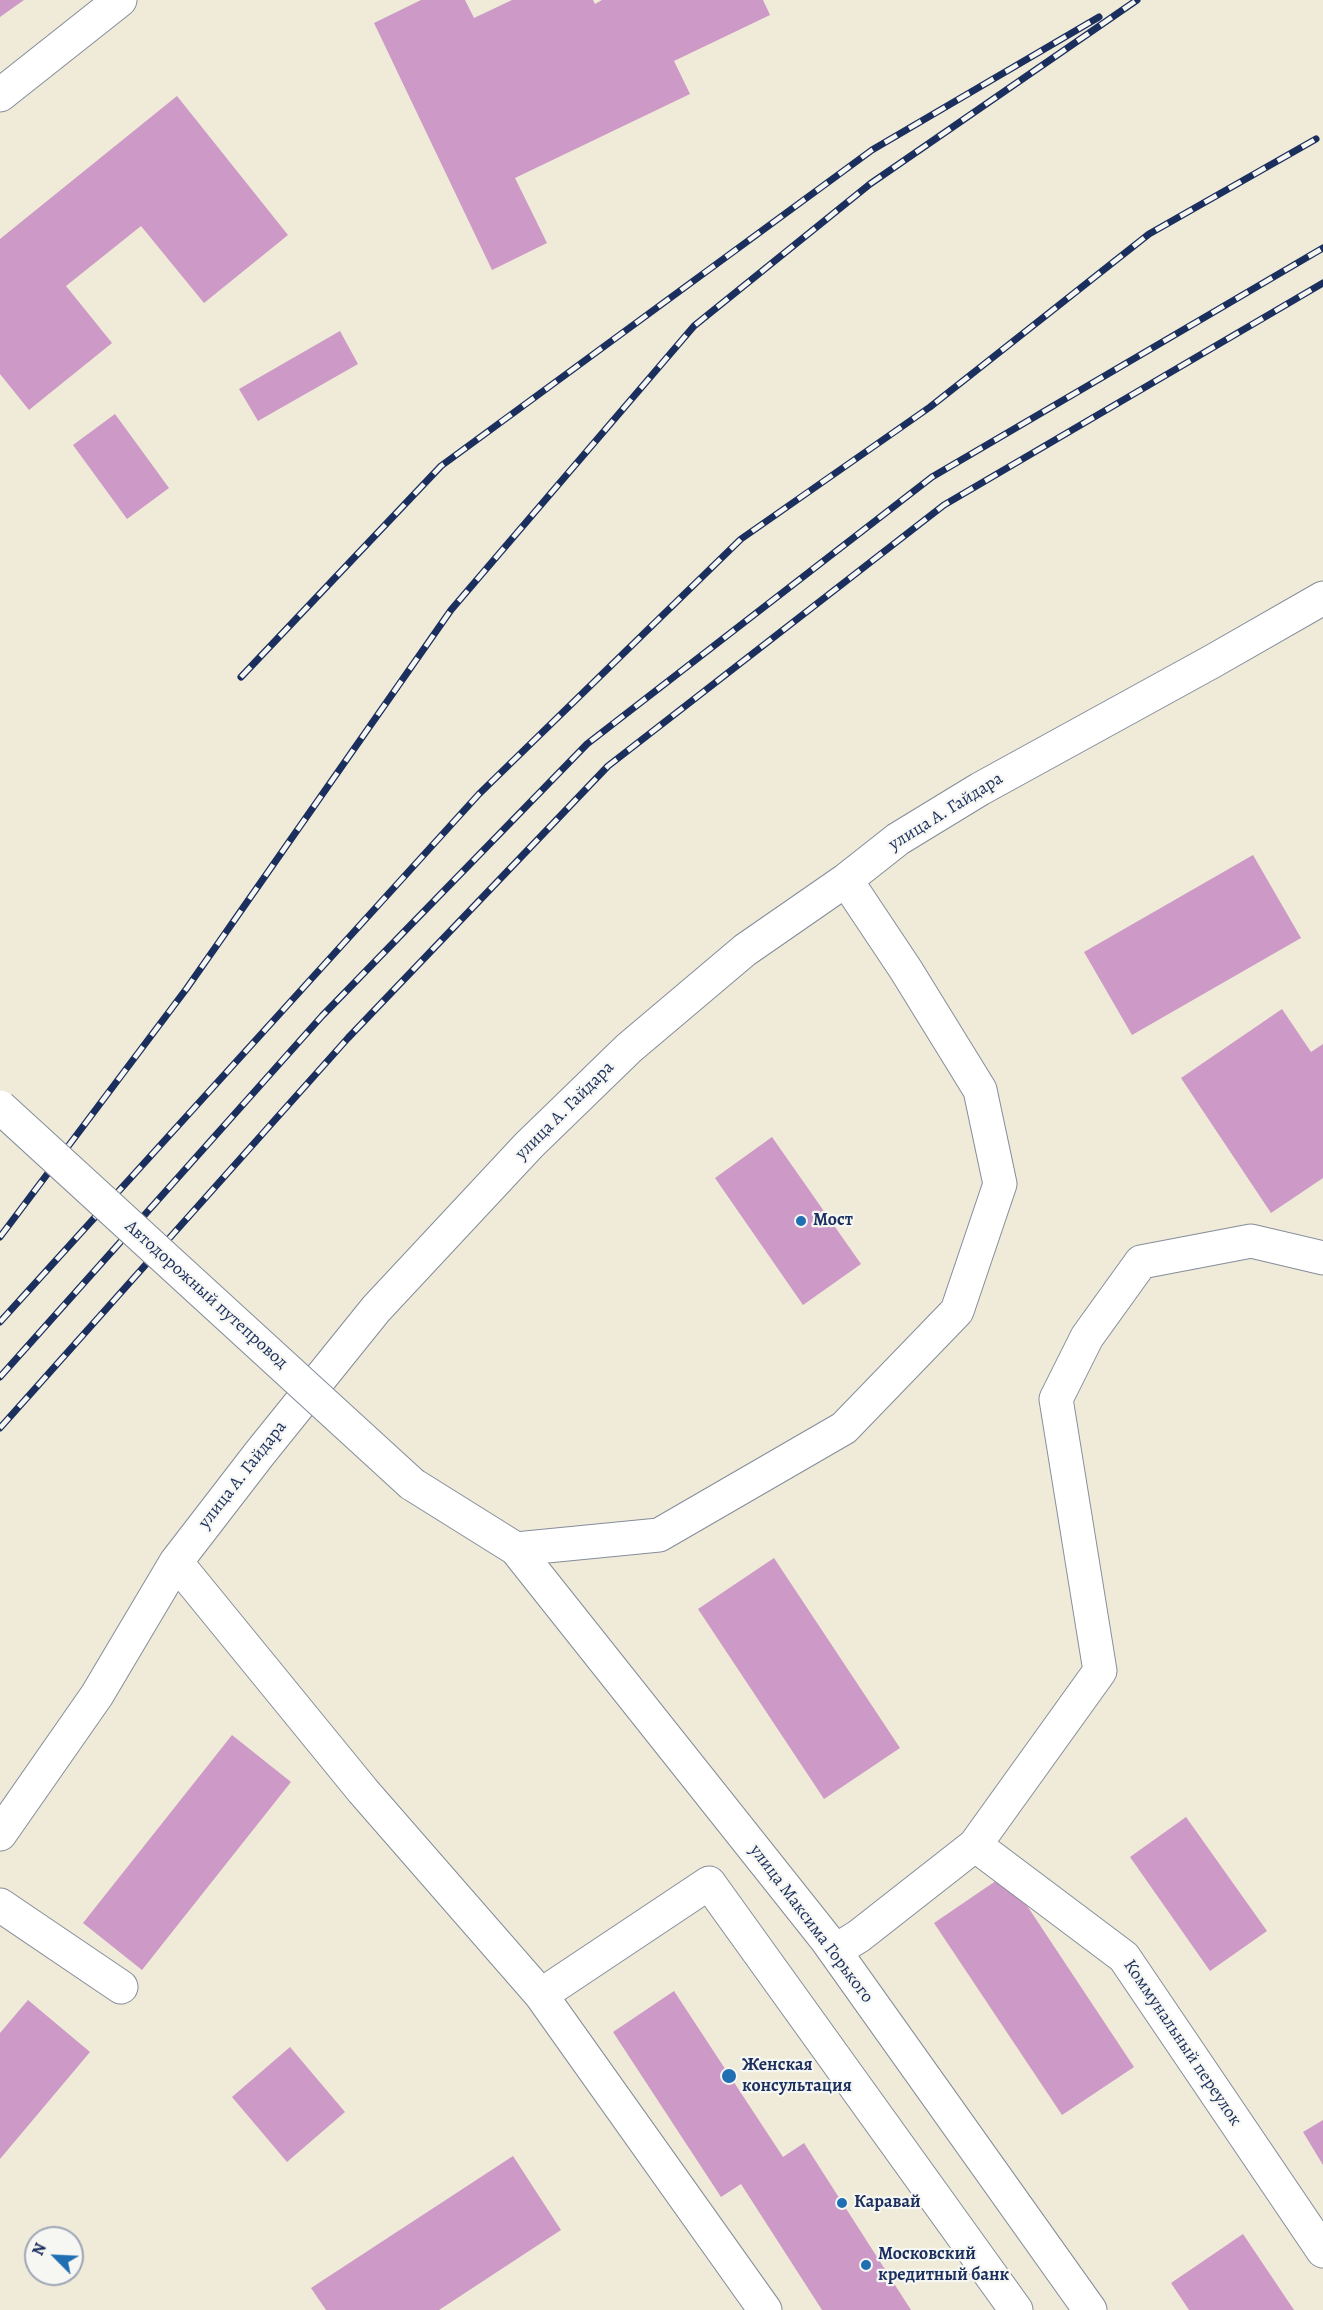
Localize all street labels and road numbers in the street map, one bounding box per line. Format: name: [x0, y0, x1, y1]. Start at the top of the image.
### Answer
street label: улица А. Гайдара: [885, 768, 1007, 856]
street label: улица А. Гайдара: [511, 1057, 619, 1165]
street label: Автодорожный путепровод: [120, 1216, 292, 1374]
street label: улица А. Гайдара: [194, 1417, 292, 1533]
street label: улица Максима Горького: [744, 1840, 878, 2008]
street label: Коммунальный переулок: [1118, 1956, 1246, 2130]

